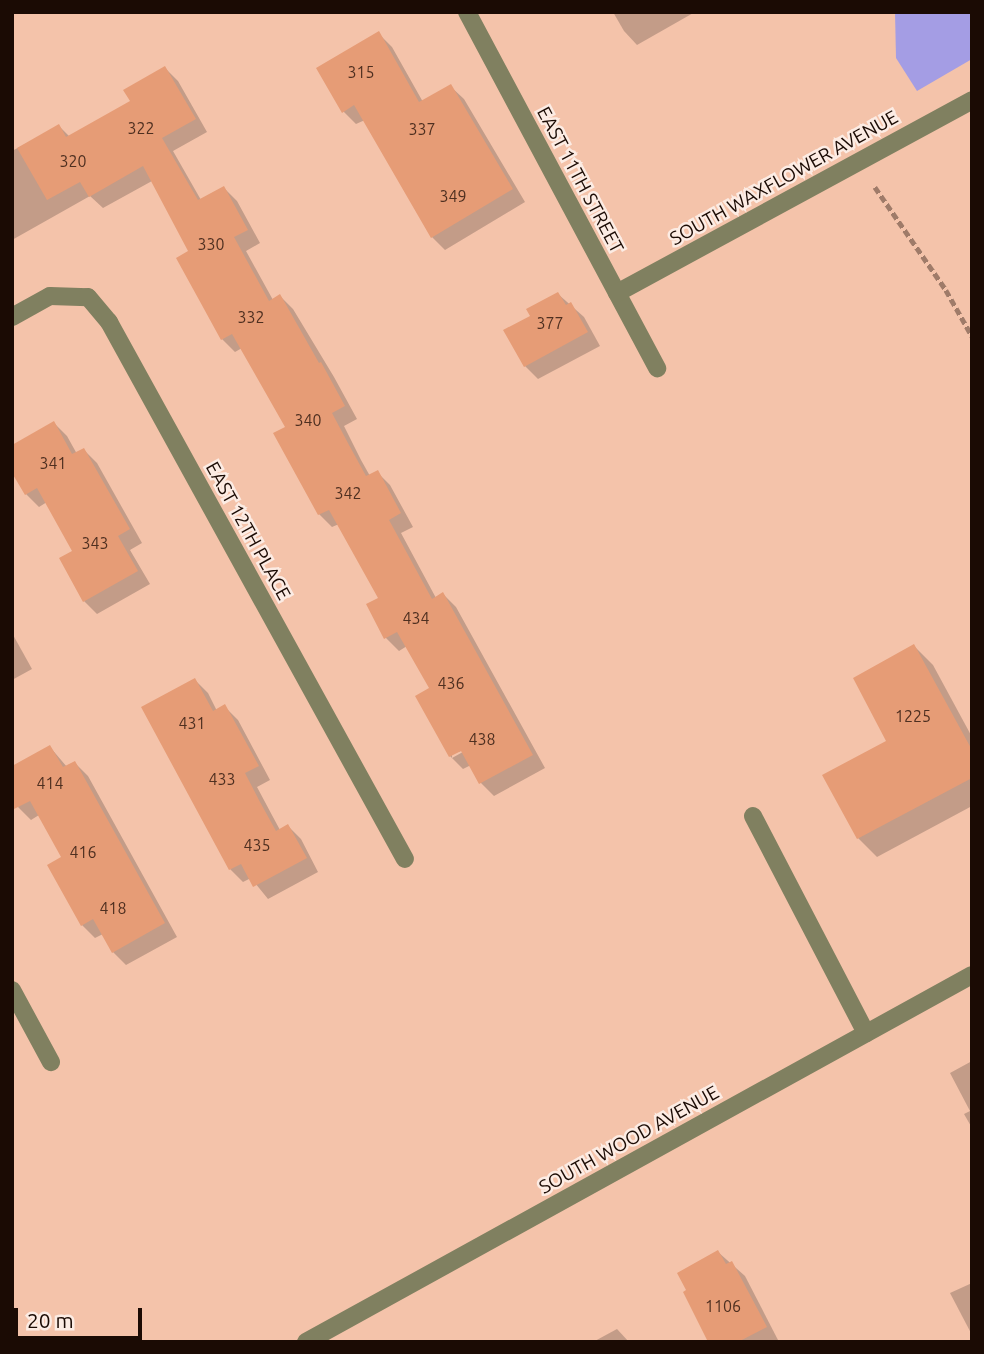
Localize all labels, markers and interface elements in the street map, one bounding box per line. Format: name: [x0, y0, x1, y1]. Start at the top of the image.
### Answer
house number: 315: [347, 62, 375, 82]
street label: EAST 11TH STREET: [532, 103, 628, 257]
street label: SOUTH WAXFLOWER AVENUE: [666, 106, 902, 250]
house number: 322: [127, 118, 155, 138]
house number: 337: [408, 119, 436, 139]
house number: 320: [59, 151, 87, 171]
house number: 349: [439, 186, 467, 206]
house number: 330: [197, 234, 225, 254]
house number: 332: [237, 307, 265, 327]
house number: 377: [536, 313, 564, 333]
house number: 340: [294, 410, 322, 430]
house number: 341: [39, 453, 67, 473]
street label: EAST 12TH PLACE: [201, 458, 295, 604]
house number: 342: [334, 483, 362, 503]
house number: 343: [81, 533, 109, 553]
house number: 434: [402, 608, 430, 628]
house number: 436: [437, 673, 465, 693]
house number: 1225: [895, 706, 931, 726]
house number: 431: [178, 713, 206, 733]
house number: 438: [468, 729, 496, 749]
house number: 433: [208, 769, 236, 789]
house number: 414: [36, 773, 64, 793]
house number: 435: [243, 835, 271, 855]
house number: 416: [69, 842, 97, 862]
house number: 418: [99, 898, 127, 918]
street label: SOUTH WOOD AVENUE: [535, 1081, 723, 1199]
scale bar: [18, 1294, 145, 1338]
house number: 1106: [705, 1296, 741, 1316]
text: 20 m: [27, 1308, 74, 1332]

